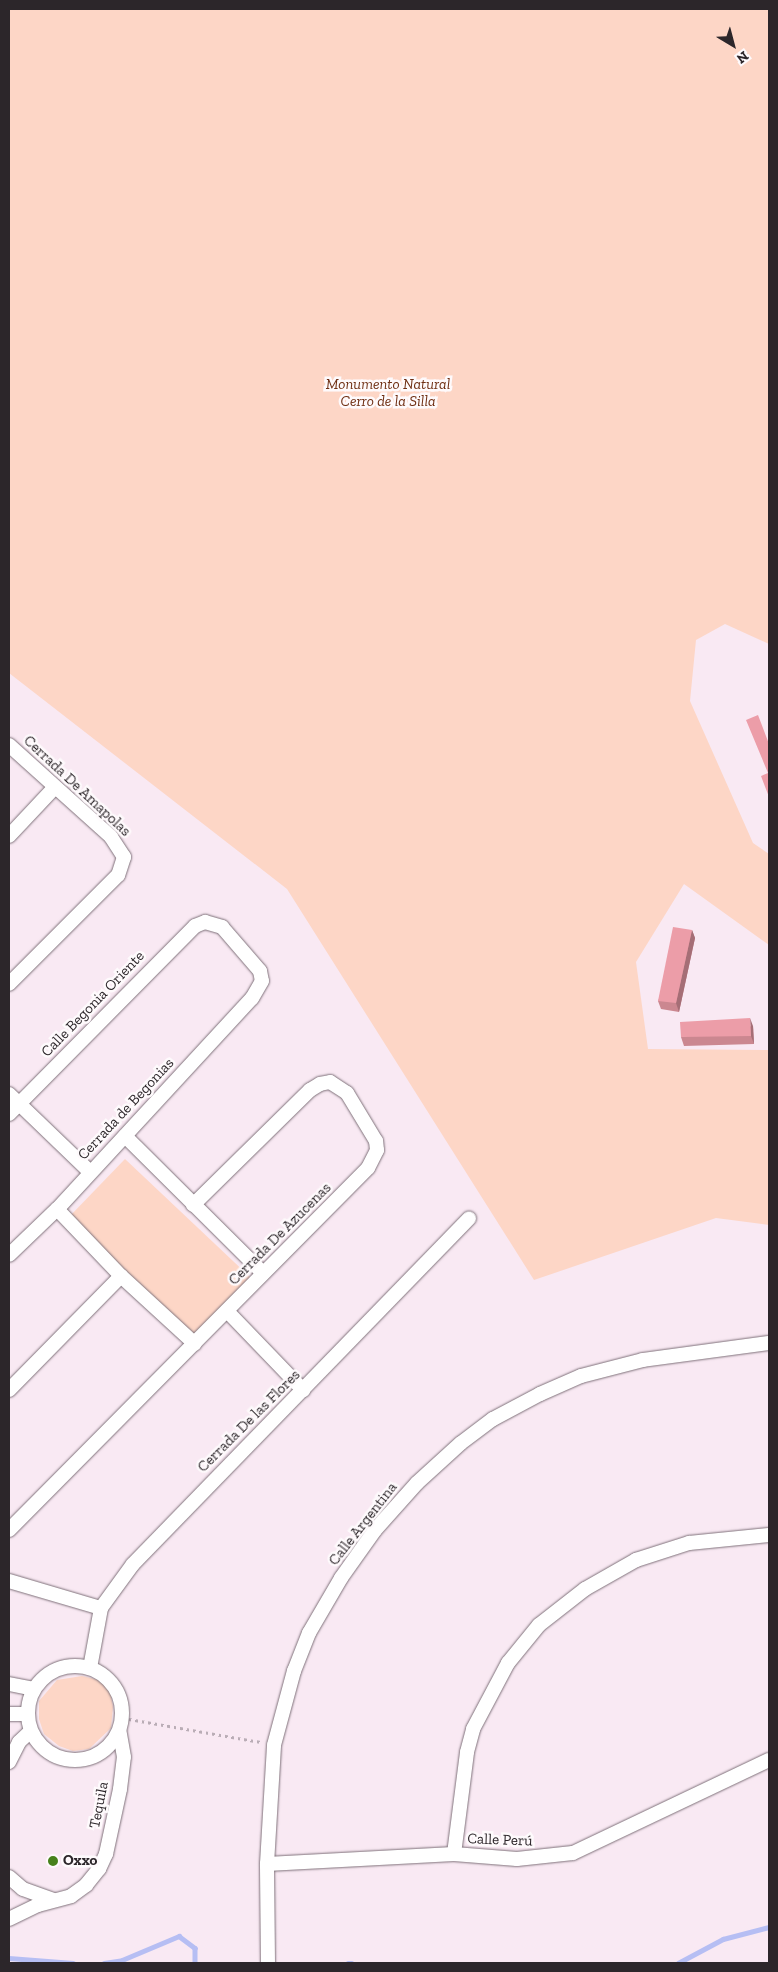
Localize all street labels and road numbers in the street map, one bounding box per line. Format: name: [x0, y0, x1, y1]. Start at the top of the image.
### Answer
street label: Cerrada De Amapolas: [20, 732, 134, 840]
street label: Calle Begonia Oriente: [38, 947, 148, 1061]
street label: Cerrada de Begonias: [74, 1054, 178, 1164]
street label: Cerrada De Azucenas: [225, 1179, 335, 1289]
street label: Cerrada De las Flores: [194, 1366, 304, 1476]
street label: Calle Argentina: [325, 1479, 401, 1569]
street label: Tequila: [86, 1780, 112, 1830]
street label: Calle Perú: [467, 1830, 533, 1850]

